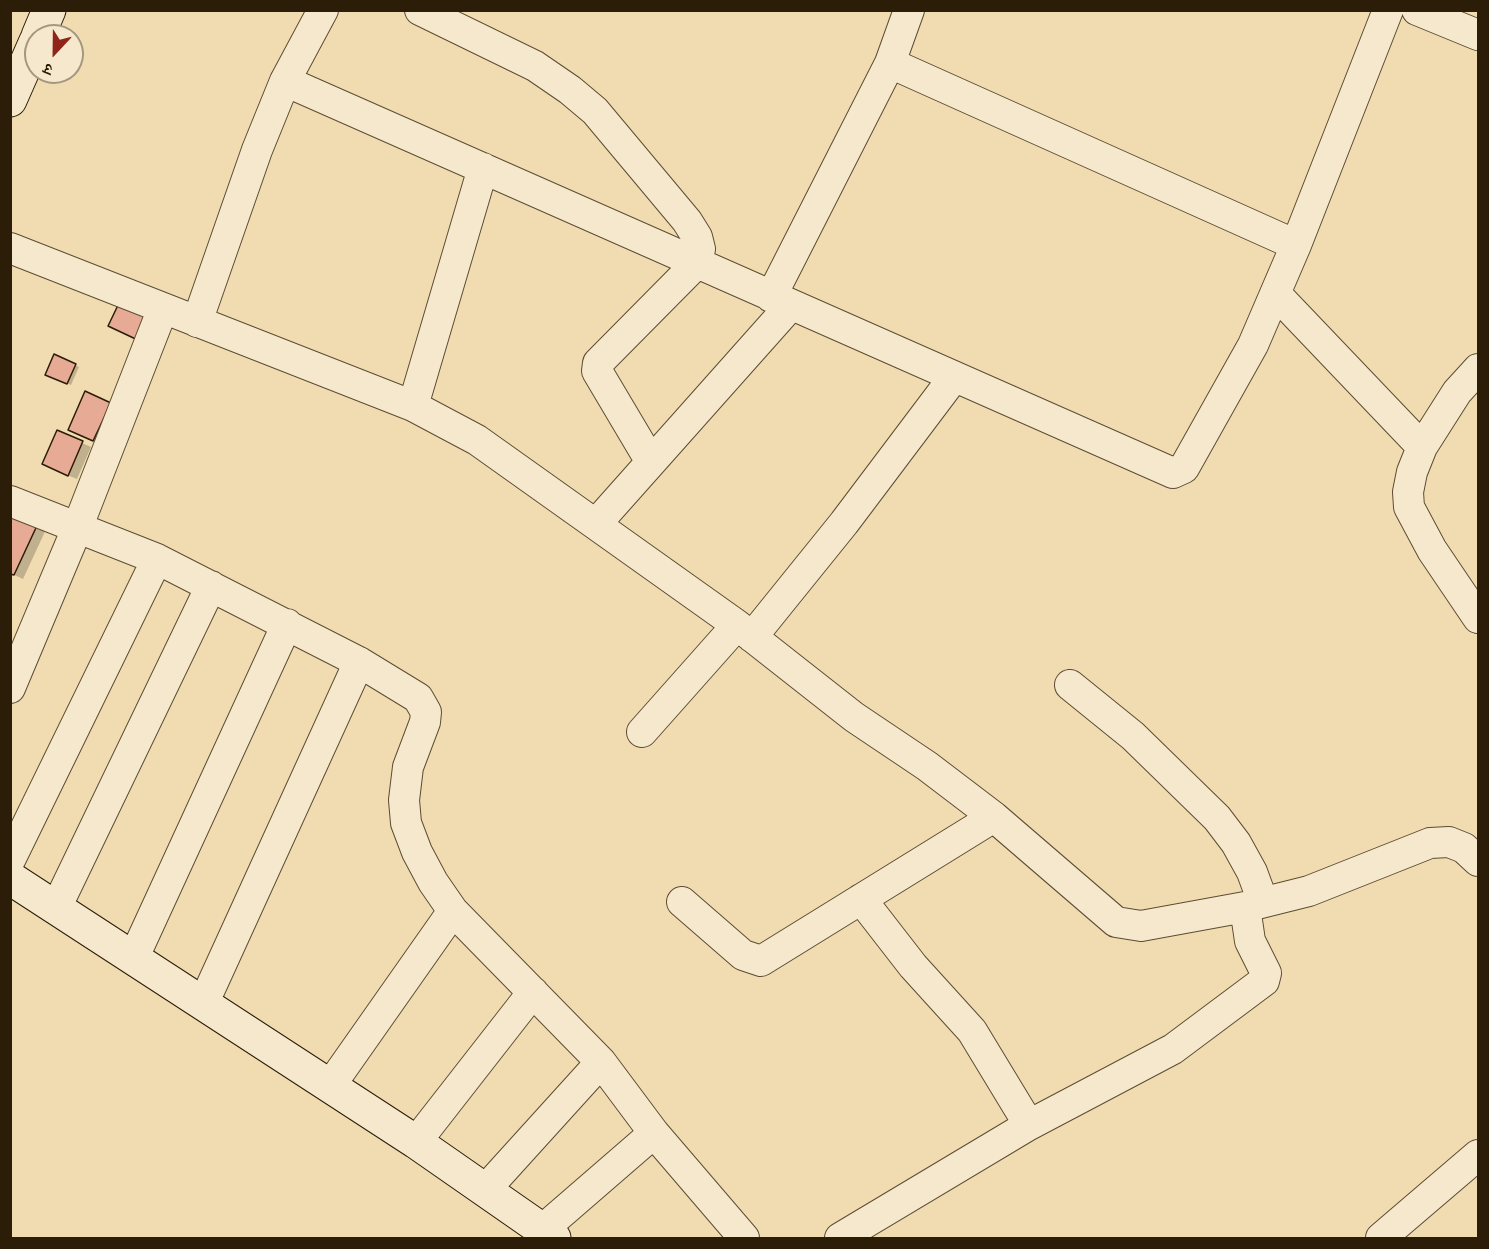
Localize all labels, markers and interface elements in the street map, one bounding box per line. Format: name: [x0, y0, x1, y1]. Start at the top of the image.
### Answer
north arrow: [24, 24, 84, 84]
text: उ: [40, 59, 55, 80]

